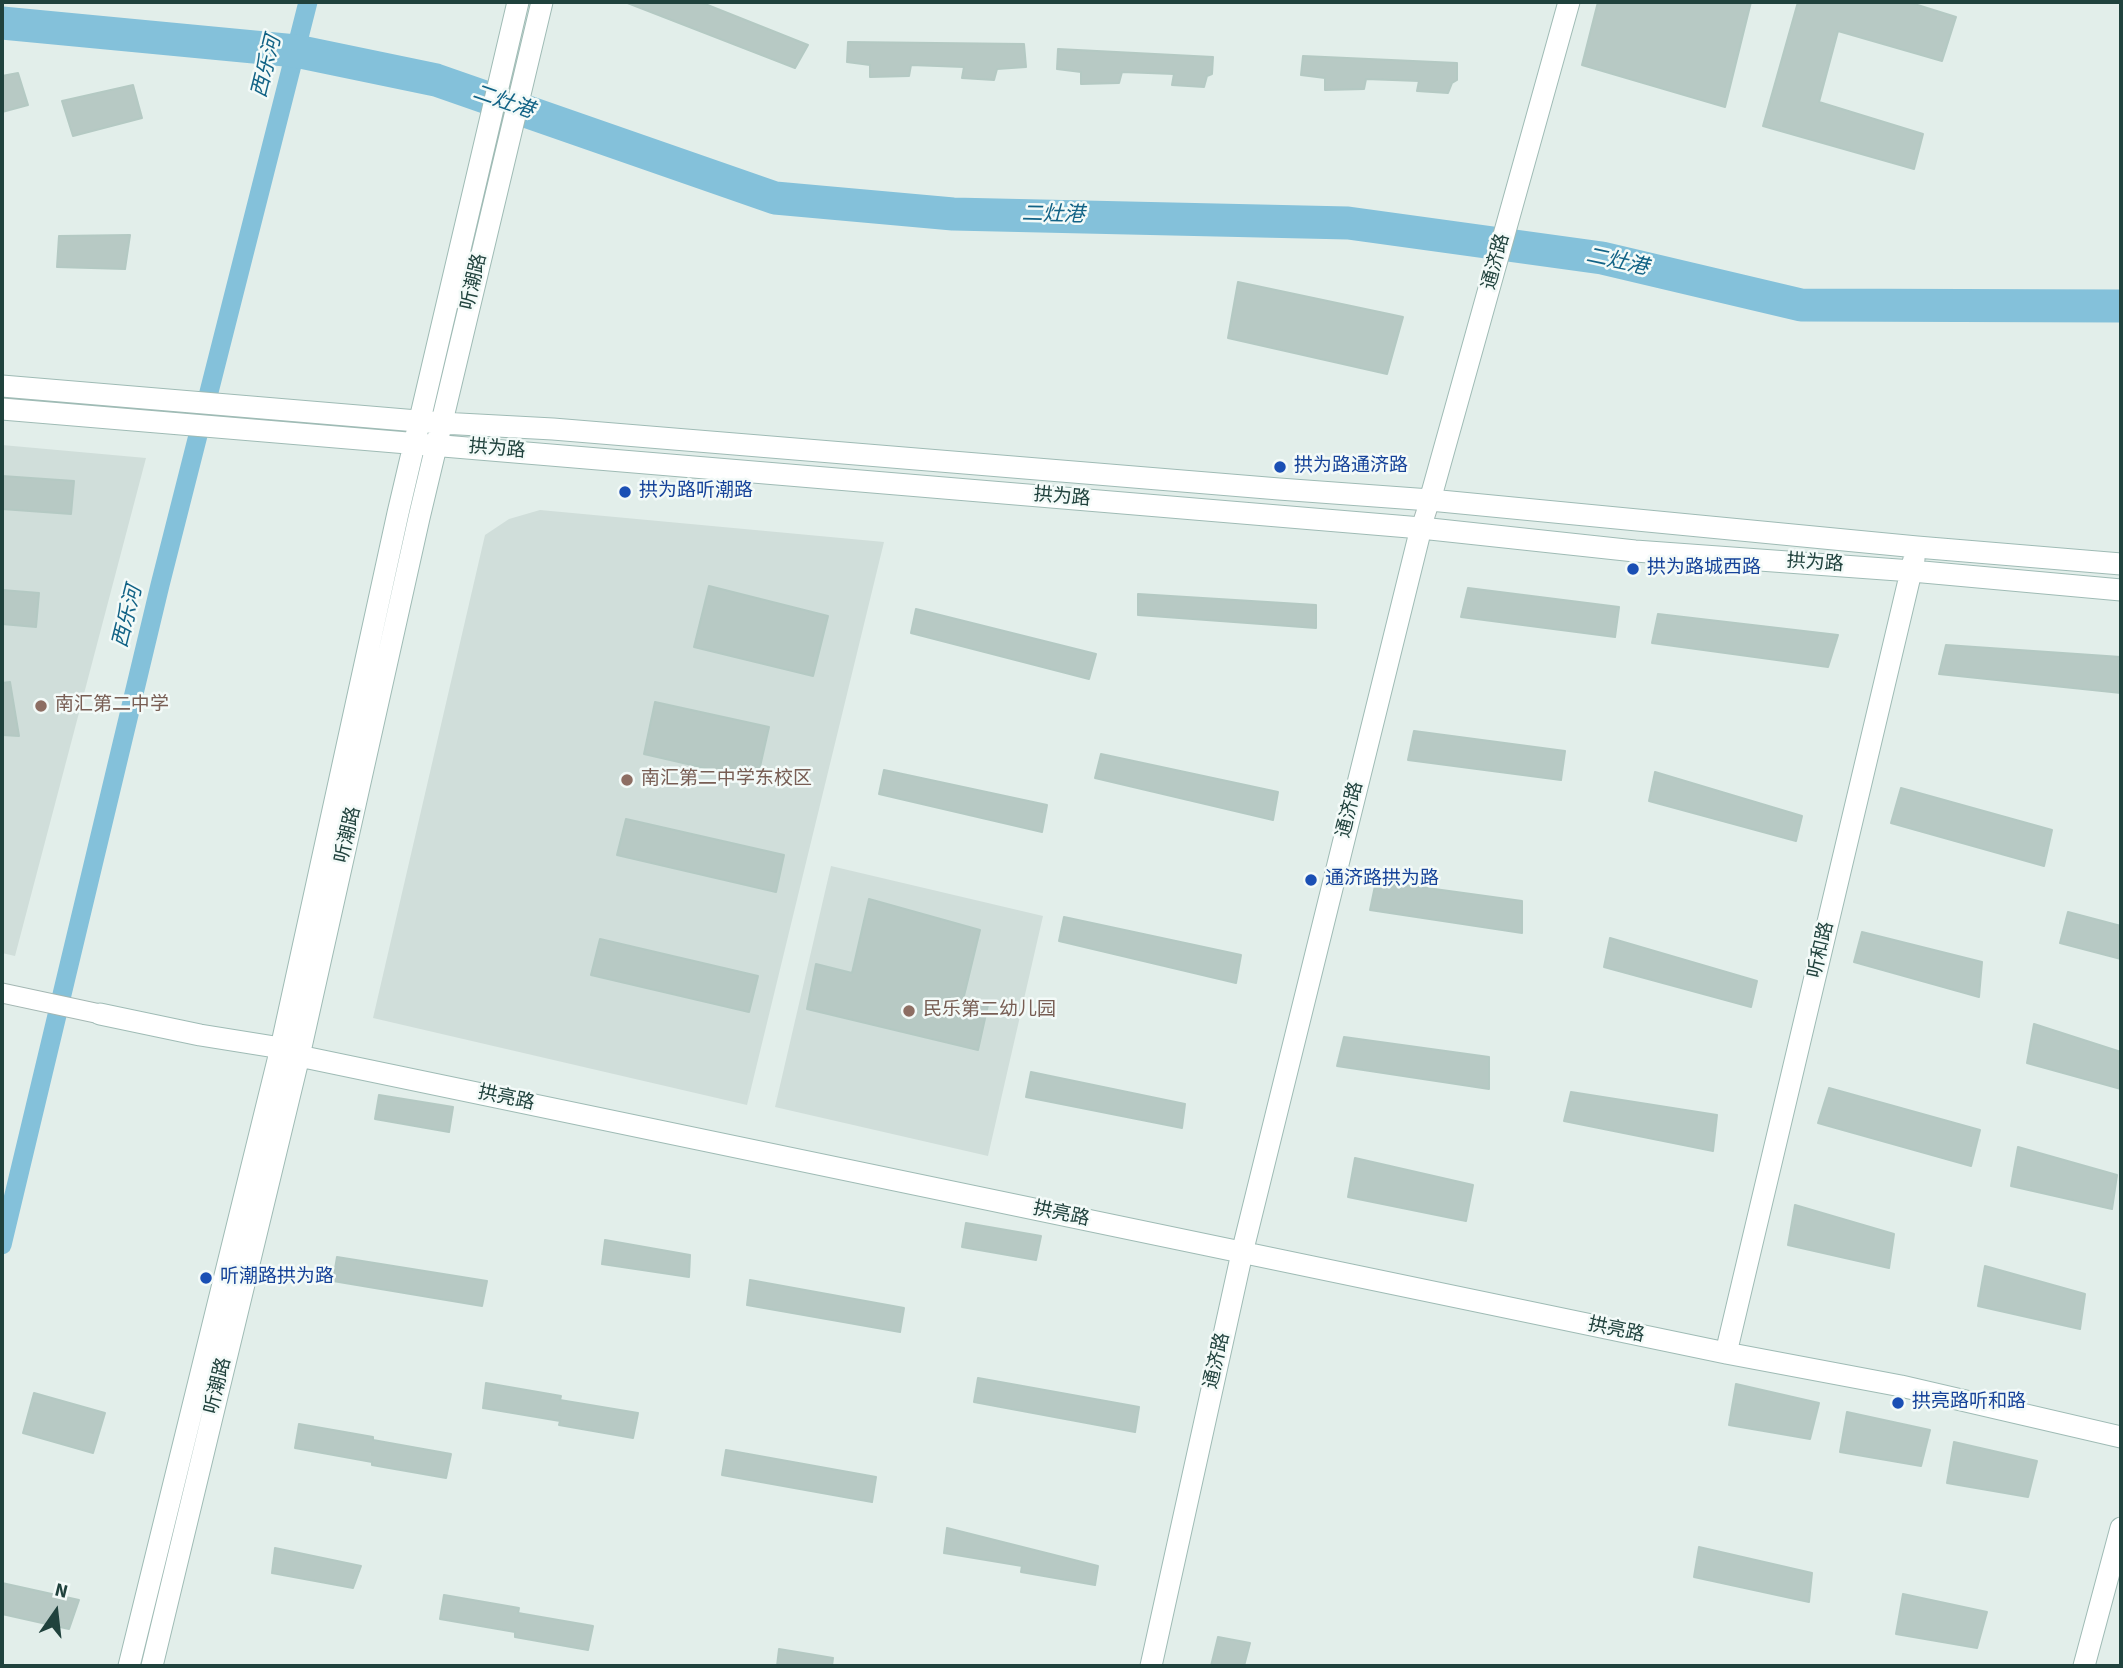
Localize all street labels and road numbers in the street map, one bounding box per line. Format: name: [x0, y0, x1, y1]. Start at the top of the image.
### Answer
street label: 通济路: [1479, 232, 1515, 292]
street label: 听潮路: [457, 252, 493, 312]
street label: 拱为路: [468, 436, 526, 464]
street label: 拱为路: [1033, 484, 1091, 512]
street label: 拱为路: [1786, 551, 1844, 577]
street label: 通济路: [1333, 780, 1369, 840]
street label: 听潮路: [331, 805, 367, 865]
street label: 听和路: [1804, 920, 1840, 980]
street label: 拱亮路: [476, 1082, 536, 1116]
street label: 拱亮路: [1031, 1198, 1091, 1232]
street label: 拱亮路: [1586, 1314, 1646, 1348]
street label: 通济路: [1200, 1331, 1236, 1391]
street label: 听潮路: [201, 1356, 237, 1416]

